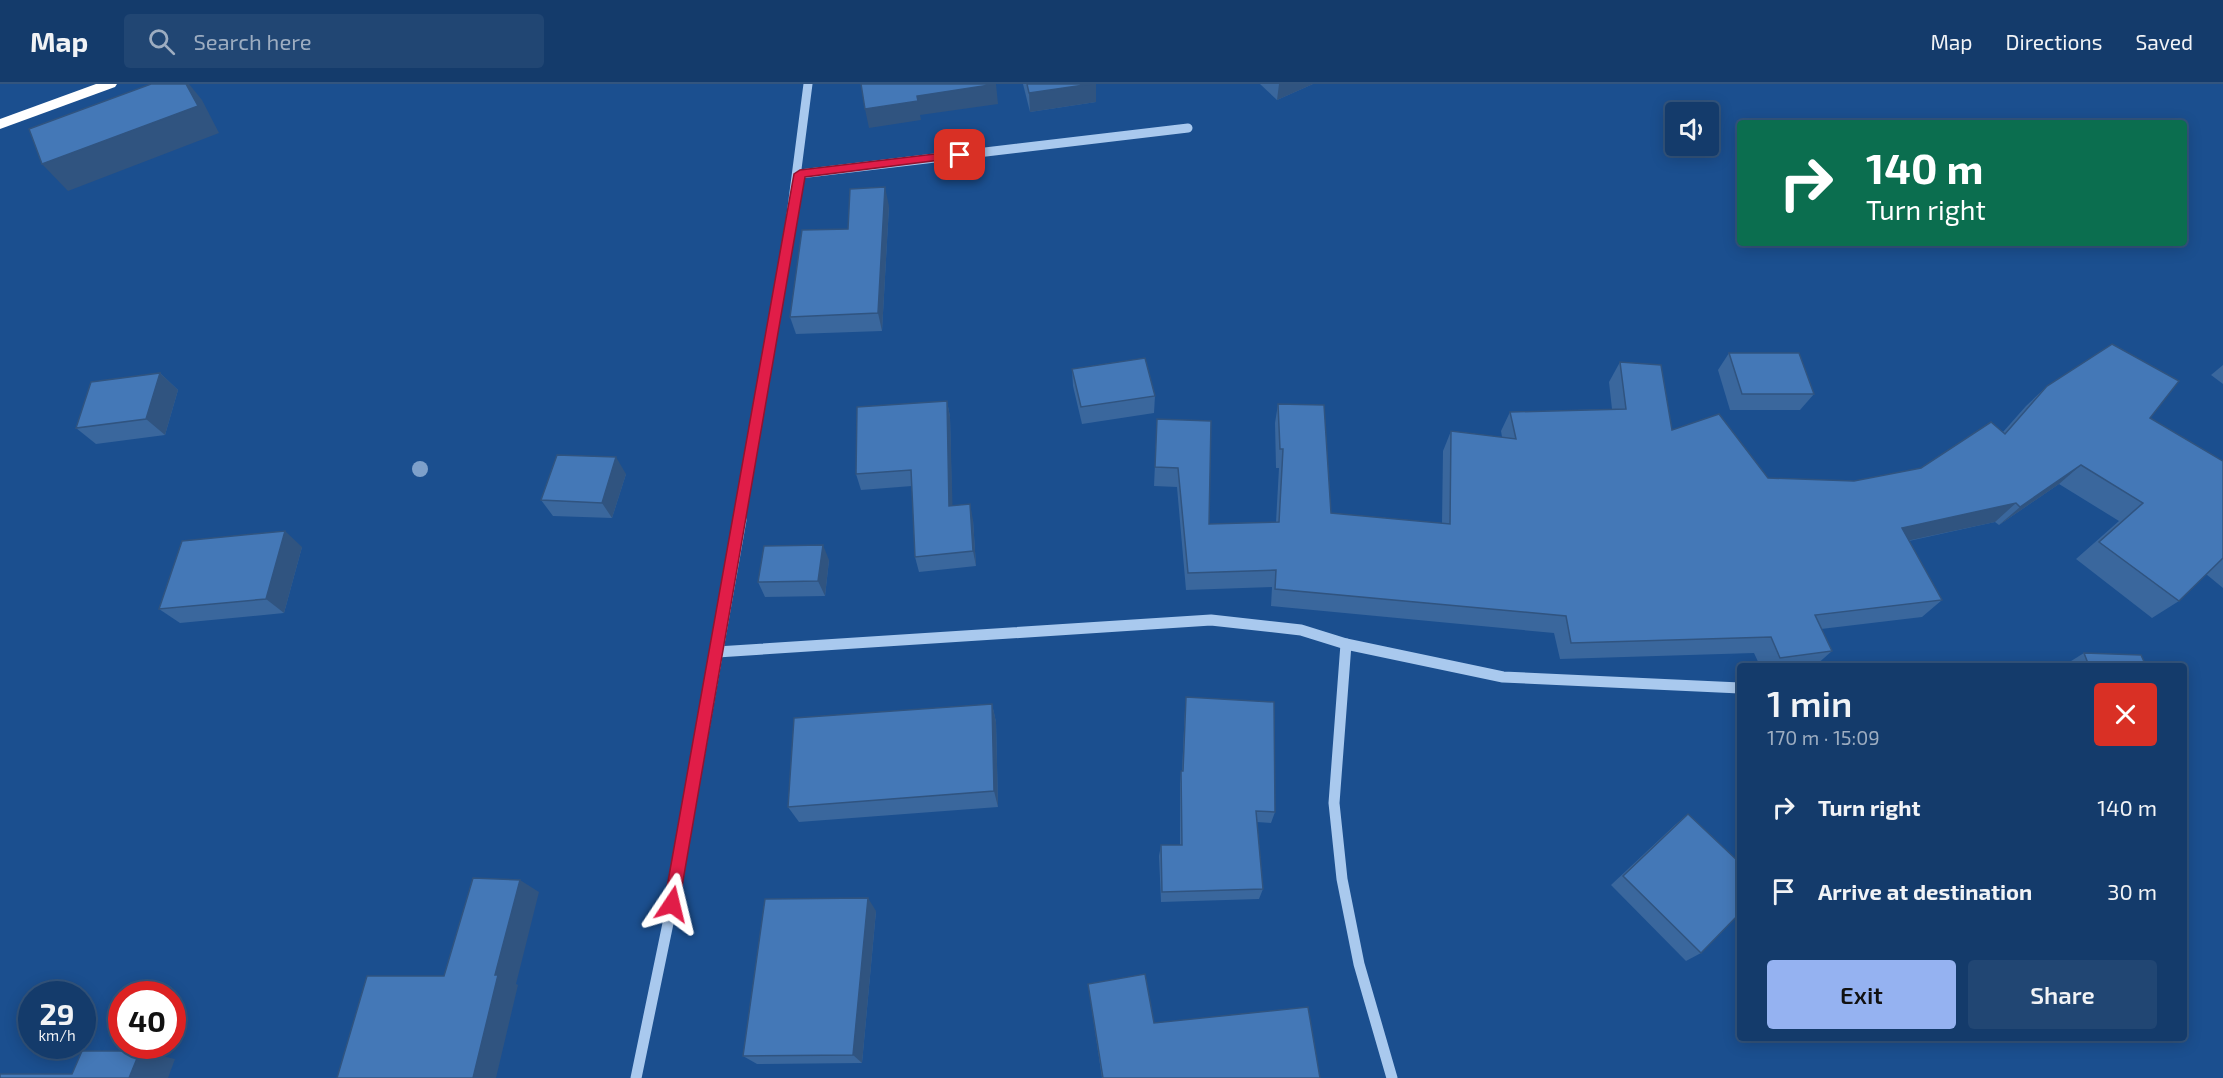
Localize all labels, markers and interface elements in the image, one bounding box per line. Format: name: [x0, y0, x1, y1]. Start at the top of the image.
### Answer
search box: [124, 14, 544, 68]
text: Map: [30, 24, 88, 58]
icon: search: [145, 25, 178, 58]
text: Search here: [193, 28, 312, 54]
text: Map: [1930, 29, 1973, 54]
text: Directions: [2006, 29, 2102, 54]
text: Saved: [2135, 29, 2193, 54]
map controls: [1665, 102, 1719, 156]
button: sound: [1665, 102, 1719, 156]
pin: [934, 129, 985, 180]
icon: arrive: [943, 138, 976, 171]
text: 140 m: [1866, 142, 1983, 192]
icon: right: [1767, 144, 1845, 222]
text: Turn right: [1866, 193, 1986, 225]
text: 1 min: [1767, 681, 1852, 724]
button: close: [2094, 683, 2157, 746]
text: 170 m · 15:09: [1767, 725, 1880, 749]
icon: right: [1767, 791, 1800, 824]
text: Turn right: [1818, 794, 1920, 820]
text: 140 m: [2097, 794, 2157, 820]
position arrow: [640, 872, 704, 936]
icon: arrive: [1767, 875, 1800, 908]
text: Arrive at destination: [1818, 878, 2032, 904]
text: 30 m: [2107, 878, 2157, 904]
button: Exit: [1767, 960, 1956, 1029]
button: Share: [1968, 960, 2157, 1029]
speed limit sign: 40: [108, 981, 186, 1059]
text: 29: [39, 995, 75, 1031]
text: km/h: [38, 1026, 76, 1044]

